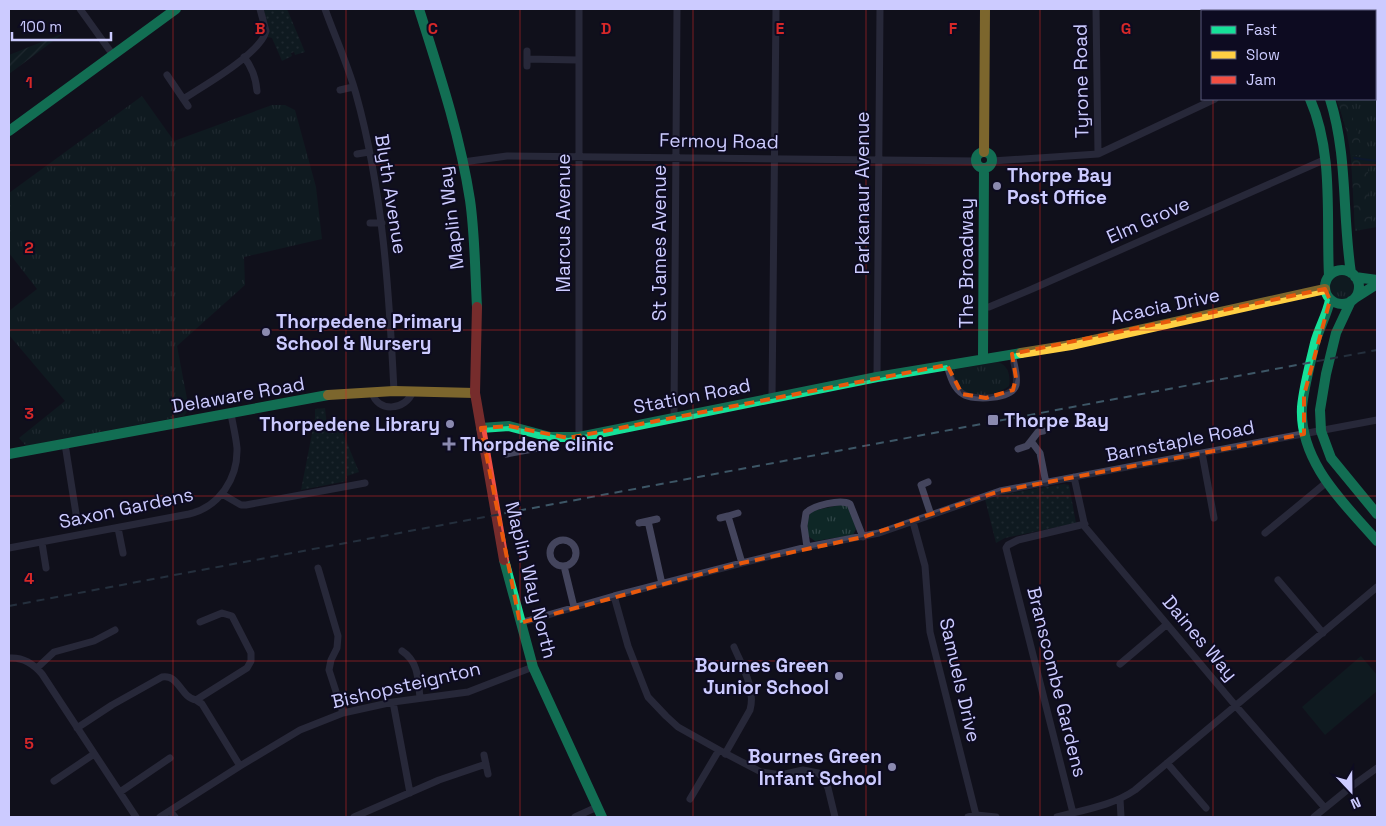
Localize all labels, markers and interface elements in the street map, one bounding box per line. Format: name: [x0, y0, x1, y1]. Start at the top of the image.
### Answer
scale bar: [12, 10, 111, 42]
legend: [1201, 10, 1376, 100]
text: 100 m: [20, 17, 62, 36]
text: B: [255, 18, 265, 39]
text: C: [428, 18, 438, 39]
text: D: [601, 18, 611, 39]
text: E: [776, 18, 785, 39]
text: F: [949, 18, 958, 39]
text: G: [1121, 18, 1131, 39]
text: Fast: [1246, 20, 1277, 39]
street label: Tyrone Road: [1068, 24, 1094, 138]
text: Slow: [1246, 45, 1280, 64]
text: Jam: [1246, 70, 1276, 89]
text: 1: [25, 72, 33, 93]
street label: Parkanaur Avenue: [850, 111, 875, 275]
street label: Fermoy Road: [659, 127, 779, 155]
street label: Blyth Avenue: [369, 132, 413, 256]
street label: Marcus Avenue: [551, 154, 576, 292]
place label: Thorpe Bay Post Office: [1007, 163, 1112, 210]
street label: Maplin Way: [432, 165, 470, 271]
street label: St James Avenue: [647, 165, 672, 321]
marker: Thorpe Bay Post Office: [991, 180, 1003, 192]
street label: Elm Grove: [1103, 191, 1193, 249]
street label: The Broadway: [954, 198, 979, 328]
text: 2: [24, 237, 34, 258]
street label: Acacia Drive: [1108, 282, 1222, 330]
place label: Thorpedene Primary School & Nursery: [276, 309, 462, 356]
marker: Thorpedene Primary School & Nursery: [260, 326, 272, 338]
street label: Delaware Road: [169, 371, 307, 419]
street label: Station Road: [631, 372, 753, 420]
text: 3: [24, 403, 34, 424]
place label: Thorpe Bay: [1004, 408, 1109, 433]
place label: Thorpedene Library: [259, 412, 440, 437]
marker: Thorpe Bay: [986, 413, 1000, 427]
street label: Barnstaple Road: [1103, 414, 1257, 468]
marker: Thorpedene Library: [444, 418, 456, 430]
place label: Thorpdene clinic: [460, 432, 614, 457]
marker: Thorpdene clinic: [442, 437, 456, 451]
street label: Saxon Gardens: [56, 482, 196, 534]
street label: Maplin Way North: [499, 499, 563, 661]
text: 4: [24, 568, 34, 589]
street label: Branscombe Gardens: [1021, 584, 1093, 780]
street label: Daines Way: [1157, 590, 1243, 686]
street label: Samuels Drive: [934, 615, 986, 745]
place label: Bournes Green Junior School: [695, 653, 829, 700]
street label: Bishopsteignton: [329, 656, 483, 714]
marker: Bournes Green Junior School: [833, 670, 845, 682]
text: 5: [24, 733, 34, 754]
place label: Bournes Green Infant School: [748, 744, 882, 791]
marker: Bournes Green Infant School: [886, 761, 898, 773]
north arrow: [1326, 766, 1376, 816]
text: N: [1348, 793, 1364, 813]

